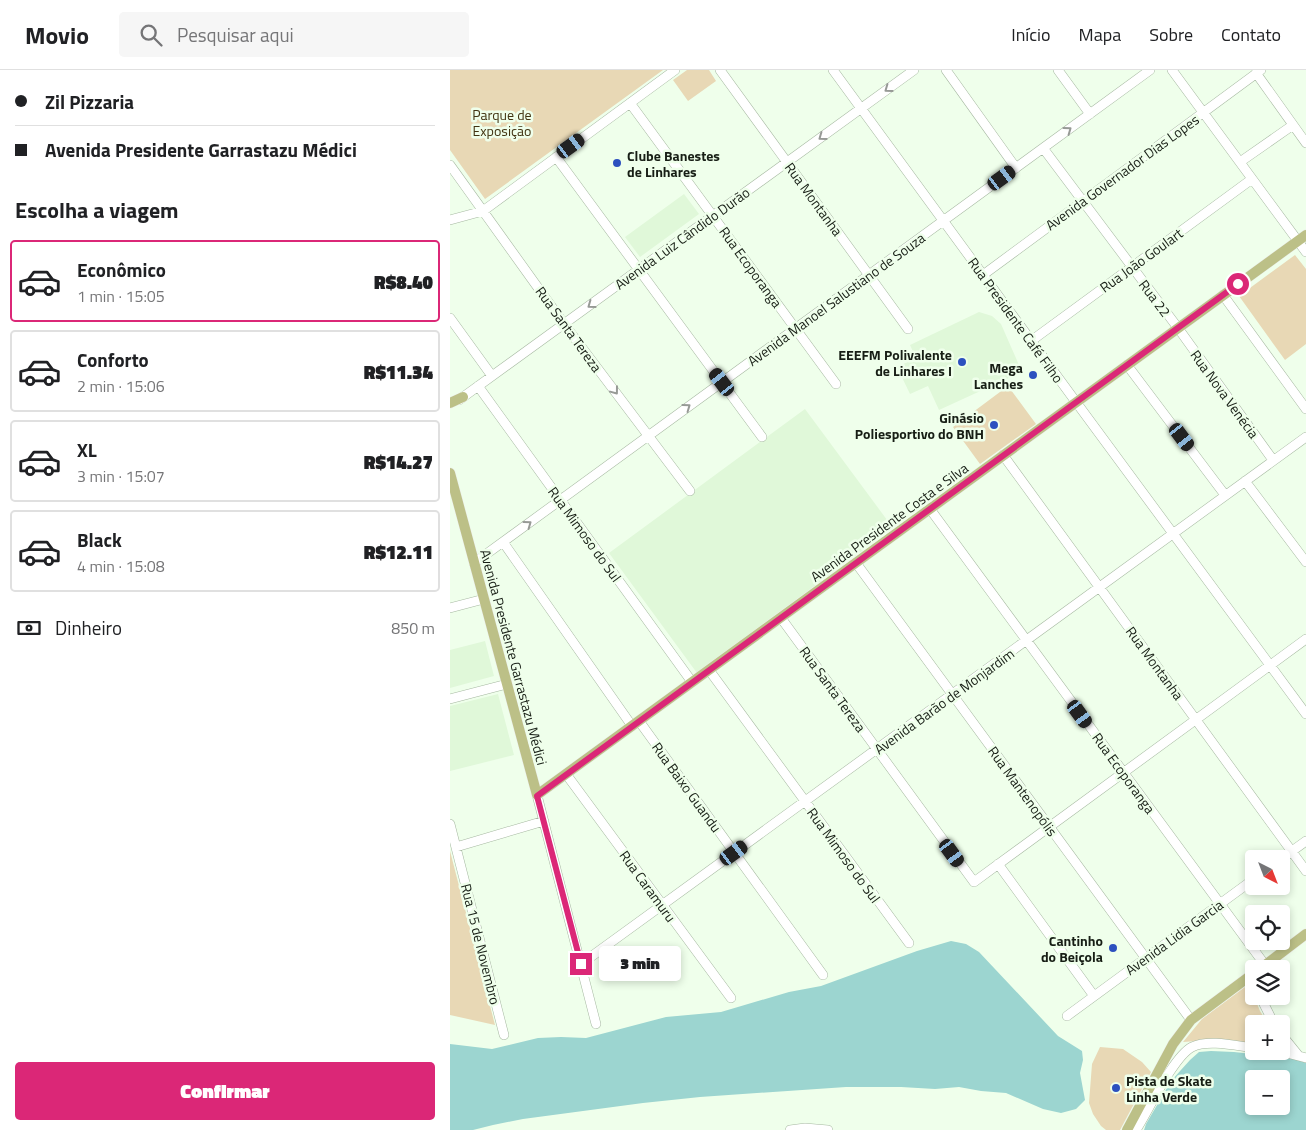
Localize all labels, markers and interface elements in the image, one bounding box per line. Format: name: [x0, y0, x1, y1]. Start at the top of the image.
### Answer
search box: [119, 12, 469, 57]
text: Movio: [25, 17, 89, 53]
text: Pesquisar aqui: [177, 20, 294, 49]
icon: search: [137, 21, 165, 49]
text: Início: [1011, 21, 1051, 48]
text: Mapa: [1079, 21, 1121, 48]
text: Sobre: [1149, 21, 1193, 48]
text: Contato: [1221, 21, 1281, 48]
one-way arrow: [884, 83, 894, 92]
text: Zil Pizzaria: [45, 87, 134, 116]
park label: Parque de Exposição: [472, 104, 532, 141]
street label: Avenida Governador Dias Lopes: [1041, 109, 1203, 235]
one-way arrow: [1062, 127, 1072, 136]
car: [554, 131, 587, 161]
one-way arrow: [818, 131, 828, 140]
text: Avenida Presidente Garrastazu Médici: [45, 135, 357, 164]
place label: Clube Banestes de Linhares: [627, 145, 720, 182]
marker: Clube Banestes de Linhares: [611, 157, 623, 169]
street label: Rua Montanha: [780, 158, 848, 240]
car: [985, 163, 1018, 193]
street label: Avenida Luiz Cândido Durão: [610, 182, 754, 294]
text: Escolha a viagem: [15, 193, 179, 227]
street label: Rua Ecoporanga: [714, 222, 788, 312]
street label: Rua João Goulart: [1095, 223, 1187, 297]
street label: Avenida Manoel Salustiano de Souza: [743, 227, 929, 371]
street label: Rua Presidente Café Filho: [963, 253, 1069, 387]
text: Econômico: [77, 255, 166, 284]
icon: car: [17, 259, 62, 304]
text: R$8.40: [374, 267, 433, 296]
route start: [1227, 273, 1249, 295]
street label: Rua 22: [1134, 275, 1176, 321]
street label: Rua Santa Tereza: [531, 282, 607, 376]
text: 1 min · 15:05: [77, 284, 165, 308]
one-way arrow: [588, 299, 597, 307]
place label: EEEFM Polivalente de Linhares I: [838, 344, 952, 381]
text: Conforto: [77, 345, 149, 374]
street label: Rua Nova Venécia: [1186, 345, 1264, 443]
icon: car: [17, 349, 62, 394]
marker: EEEFM Polivalente de Linhares I: [956, 356, 968, 368]
text: R$11.34: [364, 357, 433, 386]
place label: Mega Lanches: [974, 357, 1023, 394]
car: [706, 366, 737, 398]
marker: Mega Lanches: [1027, 369, 1039, 381]
text: 2 min · 15:06: [77, 374, 165, 398]
one-way arrow: [609, 385, 617, 394]
one-way arrow: [681, 404, 691, 413]
place label: Ginásio Poliesportivo do BNH: [855, 407, 984, 444]
marker: Ginásio Poliesportivo do BNH: [988, 419, 1000, 431]
car: [1166, 421, 1197, 453]
text: XL: [77, 435, 97, 464]
icon: car: [17, 439, 62, 484]
text: R$14.27: [364, 447, 433, 476]
street label: Avenida Presidente Costa e Silva: [806, 457, 972, 587]
text: 3 min · 15:07: [77, 464, 165, 488]
street label: Rua Mimoso do Sul: [543, 482, 627, 586]
one-way arrow: [522, 521, 532, 530]
text: Black: [77, 525, 122, 554]
icon: car: [17, 529, 62, 574]
text: R$12.11: [364, 537, 433, 566]
street label: Avenida Presidente Garrastazu Médici: [475, 547, 553, 767]
text: 4 min · 15:08: [77, 554, 165, 578]
text: Dinheiro: [55, 613, 122, 642]
icon: cash: [15, 614, 43, 642]
text: 850 m: [391, 616, 435, 640]
street label: Rua Montanha: [1121, 622, 1189, 704]
street label: Rua Santa Tereza: [795, 642, 871, 736]
street label: Avenida Barão de Monjardim: [870, 643, 1018, 759]
car: [1065, 697, 1094, 731]
street label: Rua Ecoporanga: [1087, 728, 1161, 818]
street label: Rua Baixo Guandu: [647, 738, 727, 836]
street label: Rua Mantenopólis: [983, 742, 1063, 840]
street label: Rua Mimoso do Sul: [802, 803, 886, 907]
car: [937, 836, 966, 870]
car: [717, 838, 750, 868]
street label: Rua Caramuru: [615, 846, 681, 926]
north arrow: [1245, 850, 1290, 895]
map controls: [1245, 850, 1290, 1115]
street label: Rua 15 de Novembro: [456, 881, 506, 1007]
street label: Avenida Lidia Garcia: [1121, 894, 1227, 980]
button: locate: [1245, 905, 1290, 950]
place label: Cantinho do Beiçola: [1041, 930, 1103, 967]
marker: Cantinho do Beiçola: [1107, 942, 1119, 954]
callout: 3 min: [598, 946, 681, 982]
text: 3 min: [620, 951, 660, 975]
route end: [570, 953, 592, 975]
button: layers: [1245, 960, 1290, 1005]
button: +: [1245, 1015, 1290, 1060]
button: Confirmar: [15, 1062, 435, 1120]
place label: Pista de Skate Linha Verde: [1126, 1070, 1212, 1107]
button: −: [1245, 1070, 1290, 1115]
marker: Pista de Skate Linha Verde: [1110, 1082, 1122, 1094]

